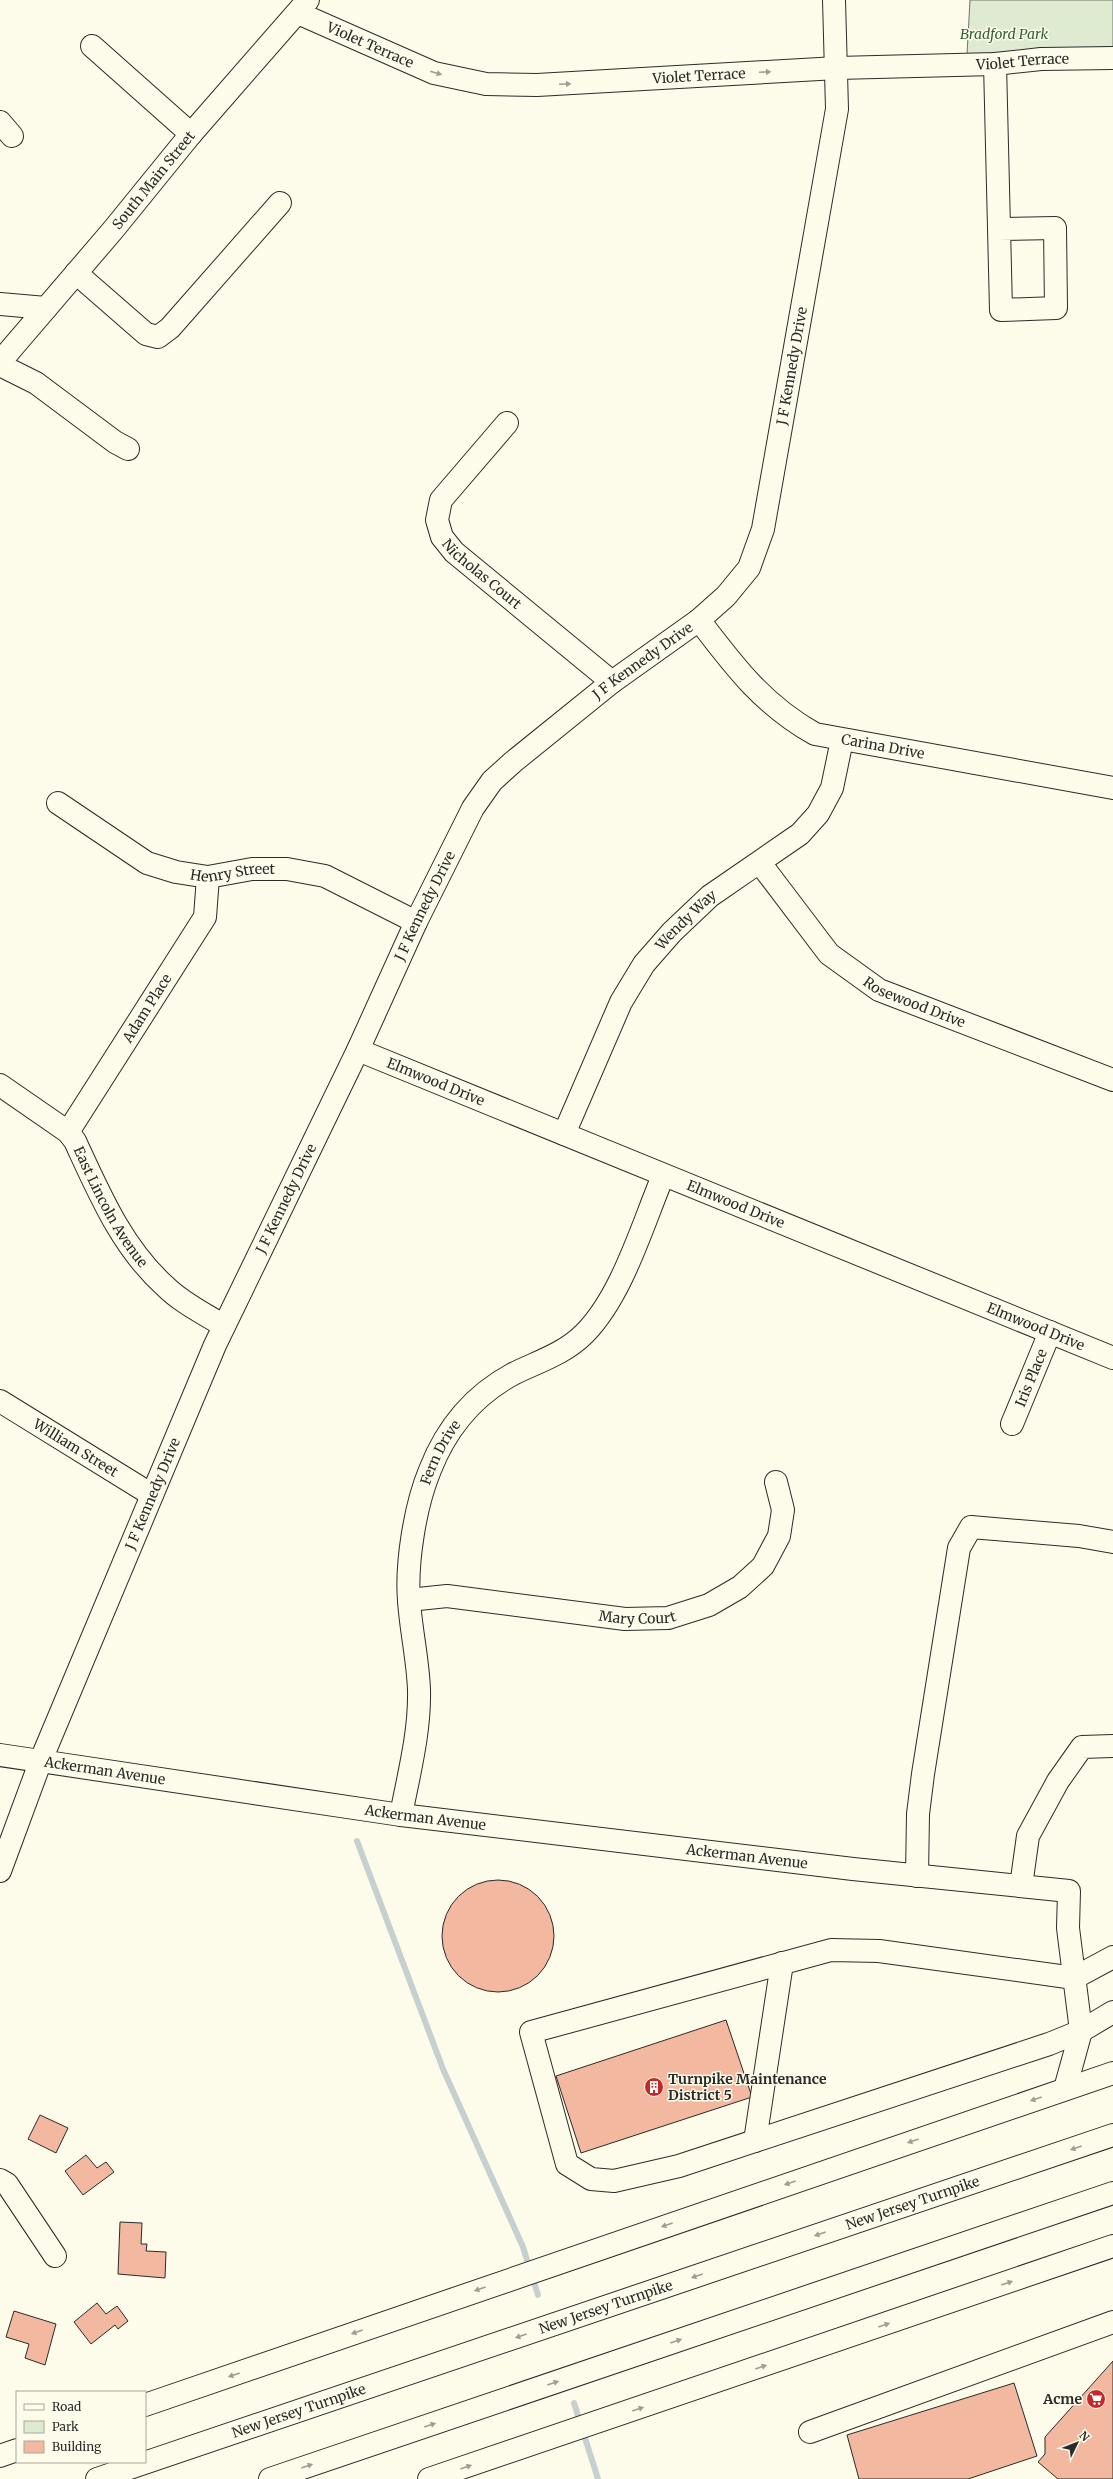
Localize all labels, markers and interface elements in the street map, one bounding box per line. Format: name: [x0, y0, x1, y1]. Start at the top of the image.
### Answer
street label: Violet Terrace: [323, 17, 417, 72]
park label: Bradford Park: [960, 25, 1048, 43]
street label: Violet Terrace: [975, 50, 1069, 74]
street label: Violet Terrace: [651, 64, 746, 88]
one-way arrow: [759, 69, 771, 76]
one-way arrow: [431, 70, 443, 76]
one-way arrow: [559, 80, 571, 87]
street label: South Main Street: [108, 127, 199, 233]
street label: J F Kennedy Drive: [772, 305, 811, 428]
street label: Nicholas Court: [438, 535, 526, 613]
street label: J F Kennedy Drive: [588, 618, 696, 704]
street label: Carina Drive: [840, 730, 926, 763]
street label: J F Kennedy Drive: [390, 848, 459, 965]
street label: Henry Street: [189, 860, 276, 886]
street label: Wendy Way: [651, 885, 720, 955]
street label: Adam Place: [118, 970, 176, 1047]
street label: Rosewood Drive: [860, 973, 968, 1031]
street label: Elmwood Drive: [384, 1054, 487, 1110]
street label: J F Kennedy Drive: [251, 1141, 320, 1257]
street label: East Lincoln Avenue: [70, 1143, 152, 1271]
street label: Elmwood Drive: [684, 1176, 787, 1232]
street label: Elmwood Drive: [984, 1299, 1087, 1354]
street label: Iris Place: [1011, 1346, 1051, 1409]
street label: William Street: [29, 1414, 122, 1481]
street label: Fern Drive: [416, 1416, 464, 1487]
street label: J F Kennedy Drive: [121, 1435, 184, 1553]
street label: Mary Court: [598, 1607, 679, 1628]
street label: Ackerman Avenue: [42, 1753, 167, 1789]
street label: Ackerman Avenue: [363, 1801, 487, 1834]
street label: Ackerman Avenue: [684, 1840, 809, 1873]
place label: Turnpike Maintenance District 5: [668, 2070, 827, 2104]
building icon: Turnpike Maintenance District 5: [643, 2076, 665, 2098]
one-way arrow: [1030, 2096, 1042, 2102]
one-way arrow: [907, 2138, 919, 2144]
one-way arrow: [1070, 2145, 1082, 2151]
street label: New Jersey Turnpike: [843, 2172, 982, 2234]
one-way arrow: [784, 2180, 796, 2186]
one-way arrow: [661, 2222, 673, 2228]
one-way arrow: [814, 2232, 826, 2238]
one-way arrow: [691, 2273, 703, 2279]
street label: New Jersey Turnpike: [536, 2276, 675, 2338]
one-way arrow: [1001, 2279, 1013, 2285]
one-way arrow: [474, 2287, 486, 2293]
one-way arrow: [878, 2321, 890, 2327]
one-way arrow: [351, 2329, 363, 2335]
one-way arrow: [515, 2333, 527, 2339]
one-way arrow: [670, 2338, 682, 2344]
one-way arrow: [755, 2363, 767, 2369]
one-way arrow: [228, 2372, 240, 2378]
street label: New Jersey Turnpike: [230, 2380, 368, 2442]
one-way arrow: [547, 2380, 559, 2386]
supermarket icon: Acme: [1085, 2388, 1107, 2410]
place label: Acme: [1042, 2390, 1082, 2408]
legend: [16, 2391, 146, 2463]
text: Road: [52, 2399, 81, 2414]
one-way arrow: [632, 2405, 644, 2411]
text: Park: [52, 2419, 79, 2434]
one-way arrow: [424, 2421, 436, 2427]
north arrow: [1057, 2423, 1097, 2463]
text: N: [1076, 2428, 1093, 2444]
text: Building: [52, 2439, 102, 2454]
one-way arrow: [301, 2463, 313, 2469]
one-way arrow: [460, 2463, 472, 2469]

